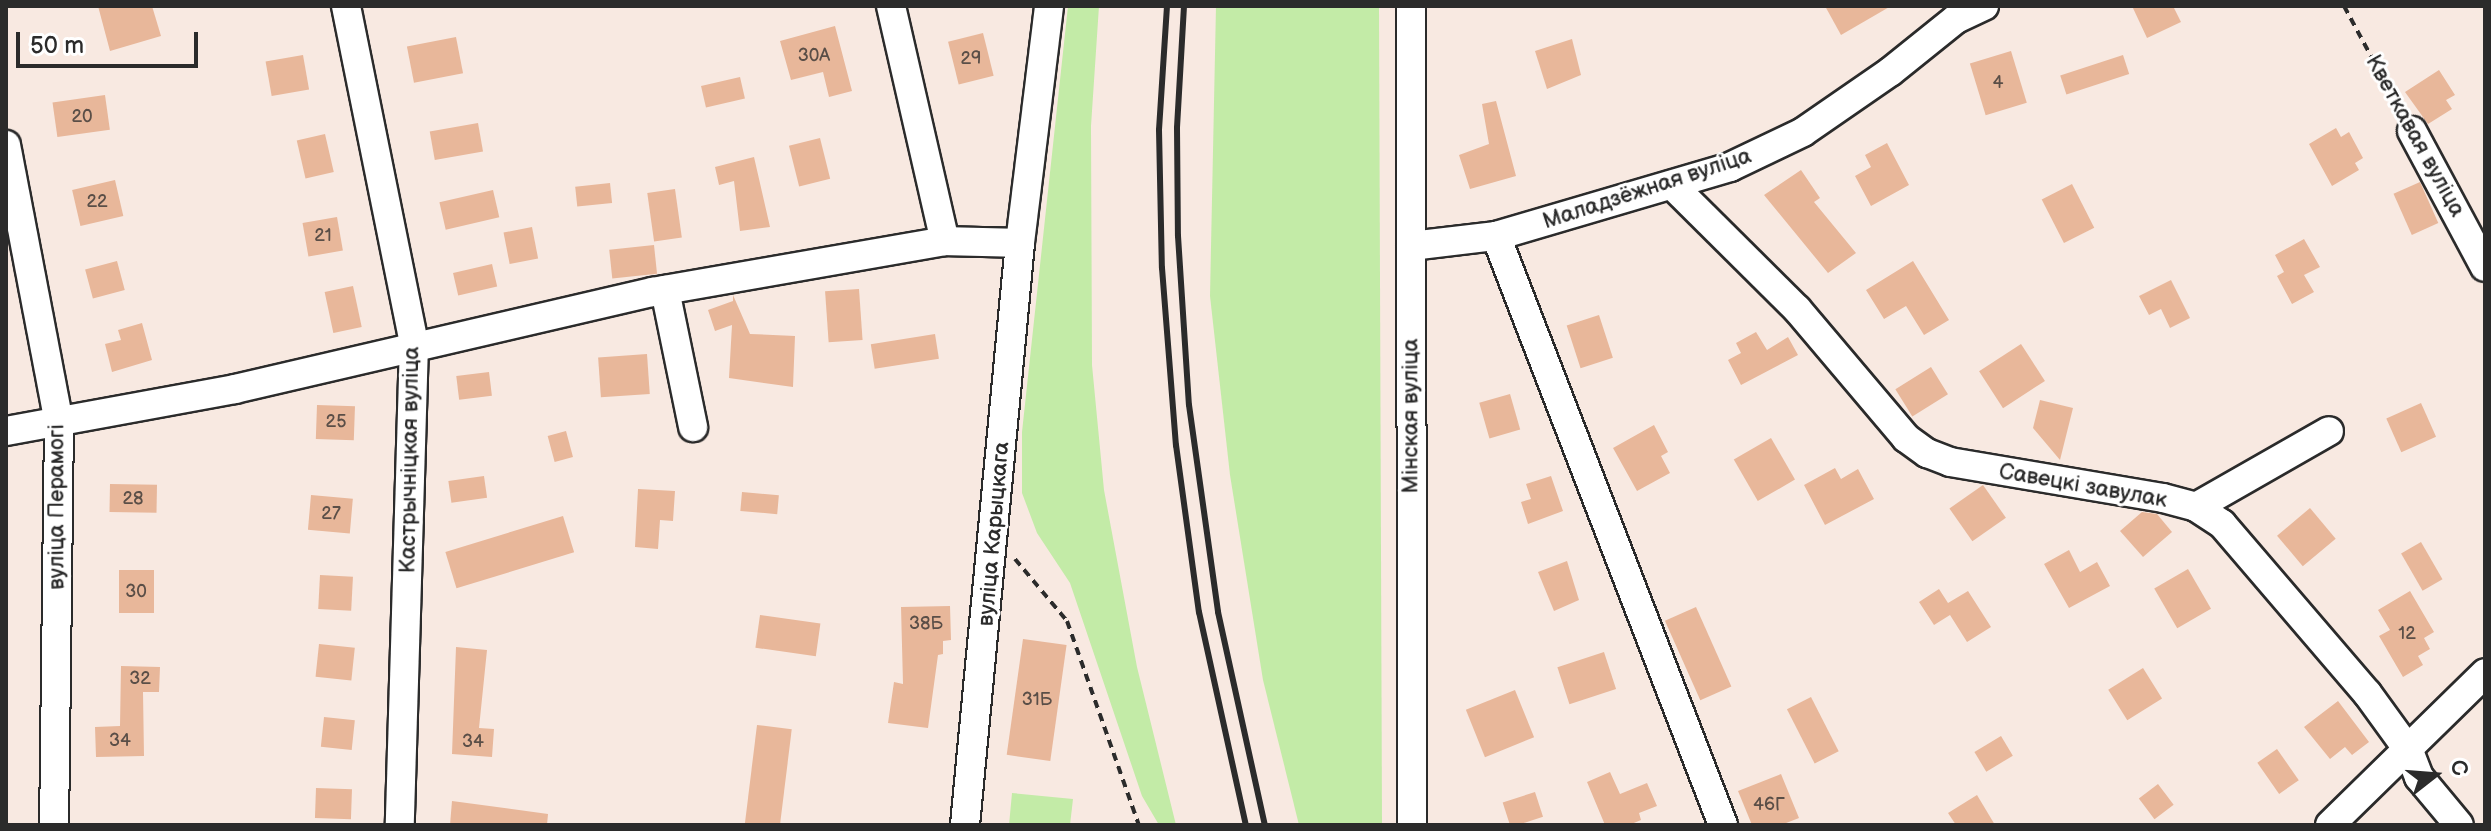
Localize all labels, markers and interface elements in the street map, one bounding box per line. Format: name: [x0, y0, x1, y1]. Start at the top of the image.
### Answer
scale bar: [20, 16, 202, 66]
text: 50 m: [30, 31, 84, 60]
house number: 30А: [798, 45, 830, 67]
house number: 29: [960, 48, 982, 70]
street label: Кветкавая вуліца: [2360, 51, 2470, 221]
house number: 4: [1993, 72, 2003, 94]
house number: 20: [71, 106, 93, 128]
street label: Маладзёжная вуліца: [1540, 143, 1754, 235]
house number: 22: [86, 191, 108, 213]
house number: 21: [314, 225, 332, 247]
street label: Мінская вуліца: [1398, 338, 1424, 494]
street label: Кастрычніцкая вуліца: [395, 346, 425, 574]
house number: 25: [326, 411, 346, 433]
street label: вуліца Перамогі: [44, 424, 70, 590]
street label: вуліца Карыцкага: [973, 441, 1015, 627]
street label: Савецкі завулак: [1997, 458, 2169, 514]
house number: 28: [122, 488, 144, 510]
house number: 27: [321, 503, 341, 525]
house number: 30: [125, 581, 147, 603]
house number: 38Б: [909, 613, 943, 635]
house number: 12: [2398, 623, 2416, 645]
house number: 32: [129, 668, 151, 690]
house number: 31Б: [1022, 689, 1052, 711]
house number: 34: [109, 730, 131, 752]
house number: 34: [462, 731, 484, 753]
north arrow: [2395, 735, 2475, 815]
text: С: [2443, 757, 2474, 779]
house number: 46Г: [1753, 794, 1785, 816]

